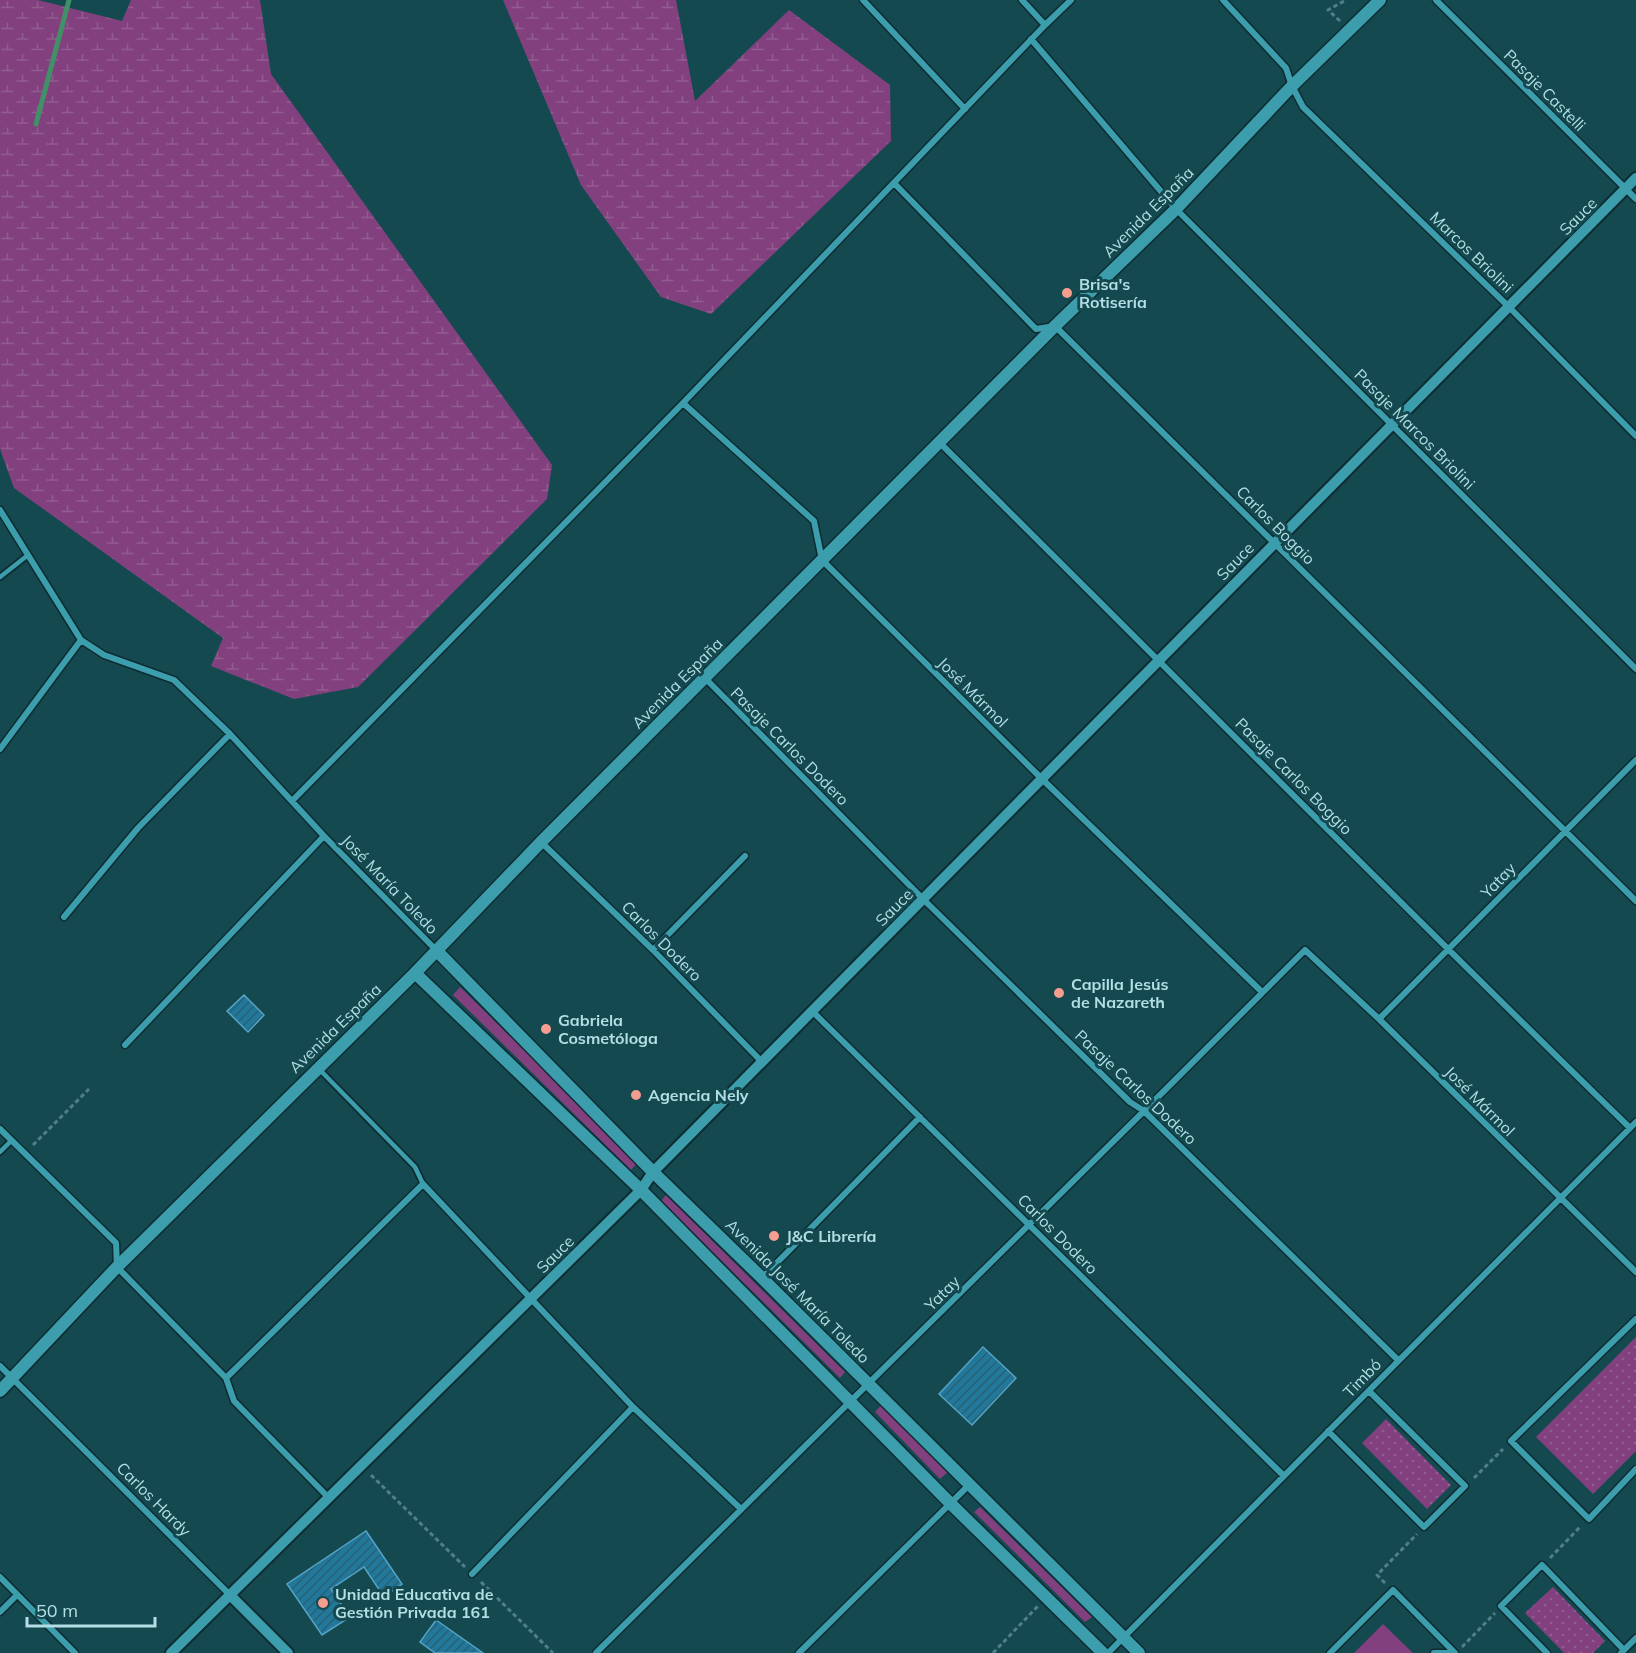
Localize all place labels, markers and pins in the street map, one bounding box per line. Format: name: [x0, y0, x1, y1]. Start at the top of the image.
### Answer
place label: Brisa's Rotisería: [1079, 274, 1147, 312]
marker: Brisa's Rotisería: [1060, 286, 1074, 300]
place label: Capilla Jesús de Nazareth: [1071, 974, 1168, 1012]
marker: Capilla Jesús de Nazareth: [1052, 986, 1066, 1000]
place label: Gabriela Cosmetóloga: [558, 1010, 658, 1048]
marker: Gabriela Cosmetóloga: [539, 1022, 553, 1036]
place label: Agencia Nely: [648, 1085, 749, 1105]
marker: Agencia Nely: [629, 1088, 643, 1102]
place label: J&C Librería: [786, 1226, 877, 1246]
marker: J&C Librería: [767, 1229, 781, 1243]
place label: Unidad Educativa de Gestión Privada 161: [335, 1584, 494, 1622]
marker: Unidad Educativa de Gestión Privada 161: [316, 1596, 330, 1610]

